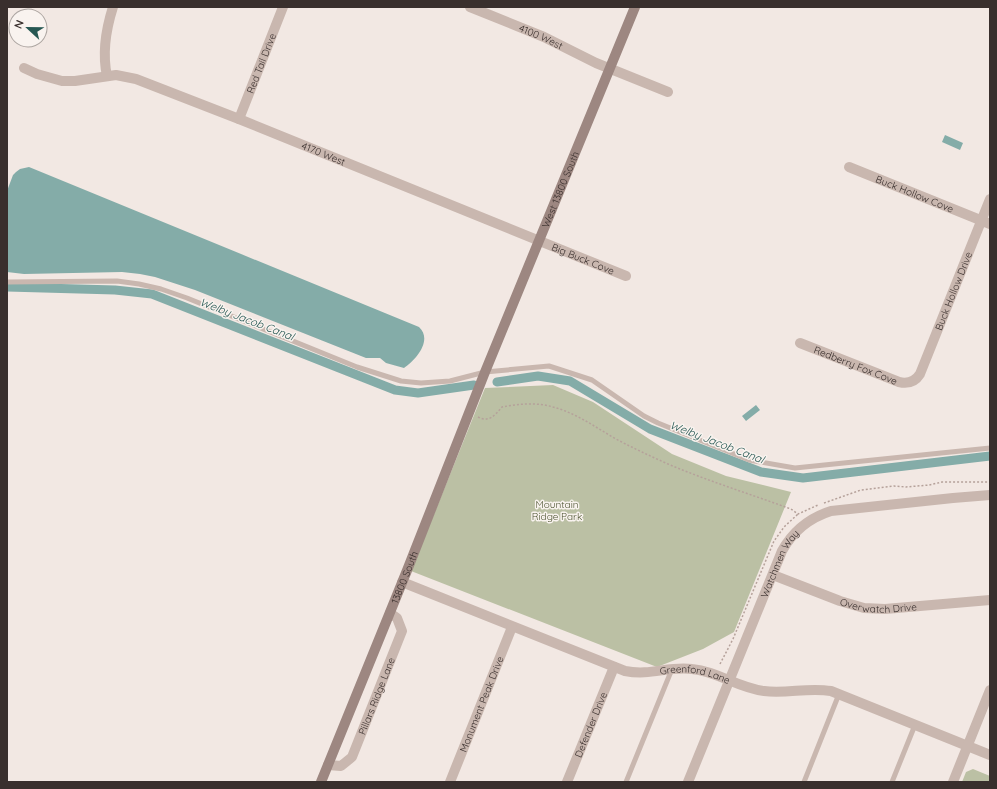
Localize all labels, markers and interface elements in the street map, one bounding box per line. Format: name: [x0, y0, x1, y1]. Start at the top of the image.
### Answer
north arrow: [8, 8, 48, 48]
text: N: [11, 18, 27, 31]
street label: 4100 West: [517, 21, 566, 52]
street label: Red Tail Drive: [243, 31, 279, 95]
street label: 4170 West: [300, 139, 348, 168]
street label: West 13800 South: [539, 149, 582, 230]
street label: Buck Hollow Cove: [874, 172, 956, 215]
street label: Big Buck Cove: [550, 240, 617, 277]
street label: Buck Hollow Drive: [932, 249, 975, 332]
water label: Welby Jacob Canal: [198, 295, 297, 344]
street label: Redberry Fox Cove: [812, 343, 900, 387]
water label: Welby Jacob Canal: [668, 418, 767, 467]
park label: Mountain Ridge Park: [532, 498, 582, 523]
street label: Watchmen Way: [757, 527, 802, 599]
street label: 13800 South: [388, 549, 421, 605]
street label: Overwatch Drive: [838, 595, 918, 616]
street label: Monument Peak Drive: [456, 654, 506, 754]
street label: Pillars Ridge Lane: [355, 655, 398, 737]
street label: Greenford Lane: [659, 662, 733, 687]
street label: Defender Drive: [571, 689, 610, 759]

